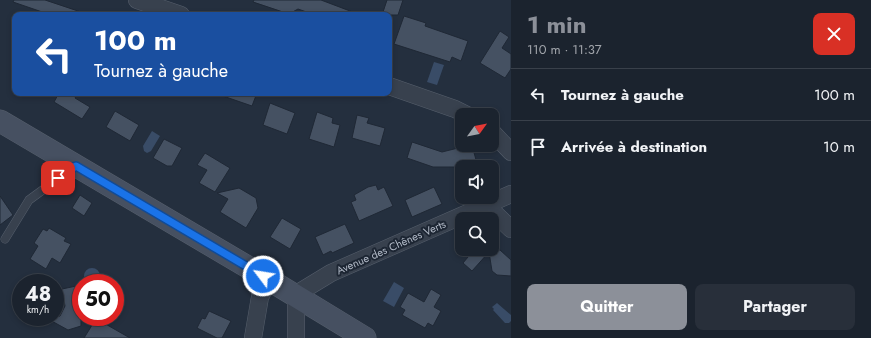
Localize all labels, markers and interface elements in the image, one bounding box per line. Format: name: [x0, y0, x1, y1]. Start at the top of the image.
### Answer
text: 1 min: [527, 7, 587, 42]
button: close: [813, 13, 855, 55]
text: 100 m: [94, 20, 177, 61]
icon: left: [28, 28, 80, 80]
text: 110 m · 11:37: [527, 40, 602, 59]
text: Tournez à gauche: [94, 58, 228, 84]
icon: left: [527, 84, 549, 106]
text: Tournez à gauche: [561, 84, 684, 106]
text: 100 m: [814, 84, 855, 106]
north arrow: [455, 108, 499, 152]
map controls: [455, 108, 499, 256]
icon: arrive: [527, 136, 549, 158]
text: Arrivée à destination: [561, 136, 707, 158]
text: 10 m: [823, 136, 855, 158]
button: sound: [455, 160, 499, 204]
pin: [41, 161, 75, 195]
icon: arrive: [47, 167, 69, 189]
button: search: [455, 212, 499, 256]
street label: Avenue des Chênes Verts: [334, 215, 449, 278]
position arrow: [242, 255, 284, 297]
speed limit sign: 50: [72, 274, 124, 326]
text: 48: [25, 280, 51, 309]
button: Quitter: [527, 284, 687, 330]
button: Partager: [695, 284, 855, 330]
text: km/h: [27, 302, 49, 317]

